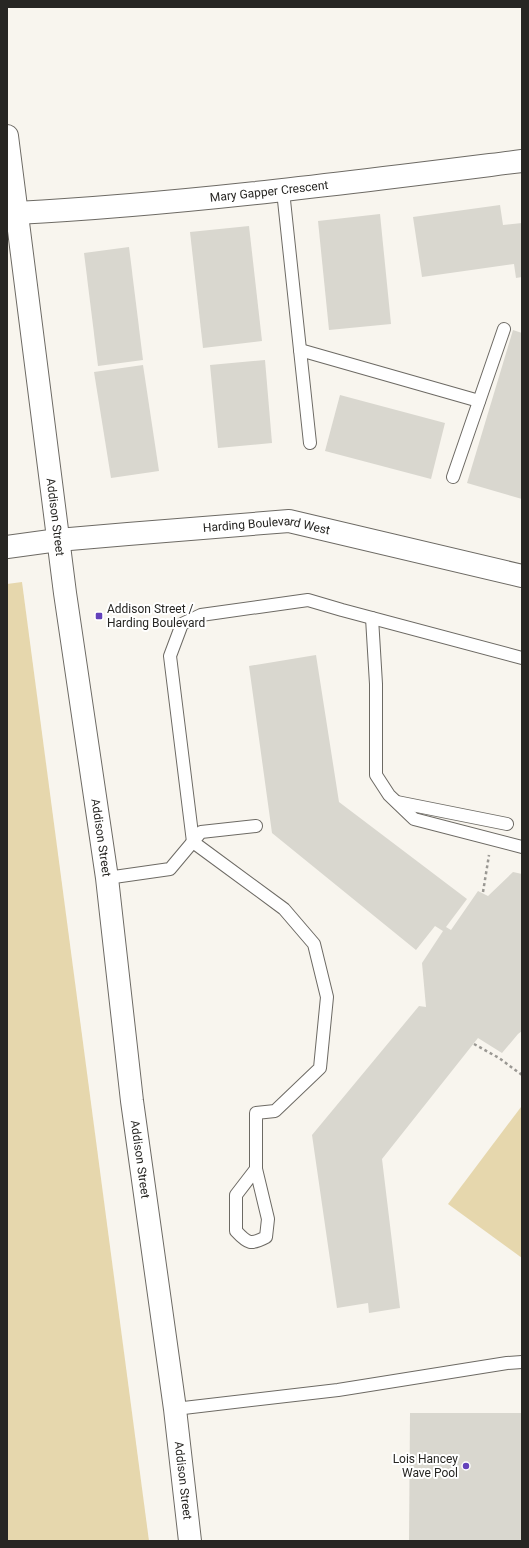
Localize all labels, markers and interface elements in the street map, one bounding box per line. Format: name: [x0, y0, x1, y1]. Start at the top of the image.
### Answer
street label: Mary Gapper Crescent: [209, 178, 329, 205]
street label: Addison Street: [43, 477, 67, 557]
street label: Harding Boulevard West: [202, 514, 331, 537]
place label: Addison Street / Harding Boulevard: [107, 602, 205, 630]
marker: Addison Street / Harding Boulevard: [94, 611, 104, 621]
street label: Addison Street: [88, 798, 114, 878]
street label: Addison Street: [128, 1119, 153, 1199]
street label: Addison Street: [172, 1441, 195, 1520]
place label: Lois Hancey Wave Pool: [393, 1452, 458, 1480]
marker: Lois Hancey Wave Pool: [461, 1461, 471, 1471]

